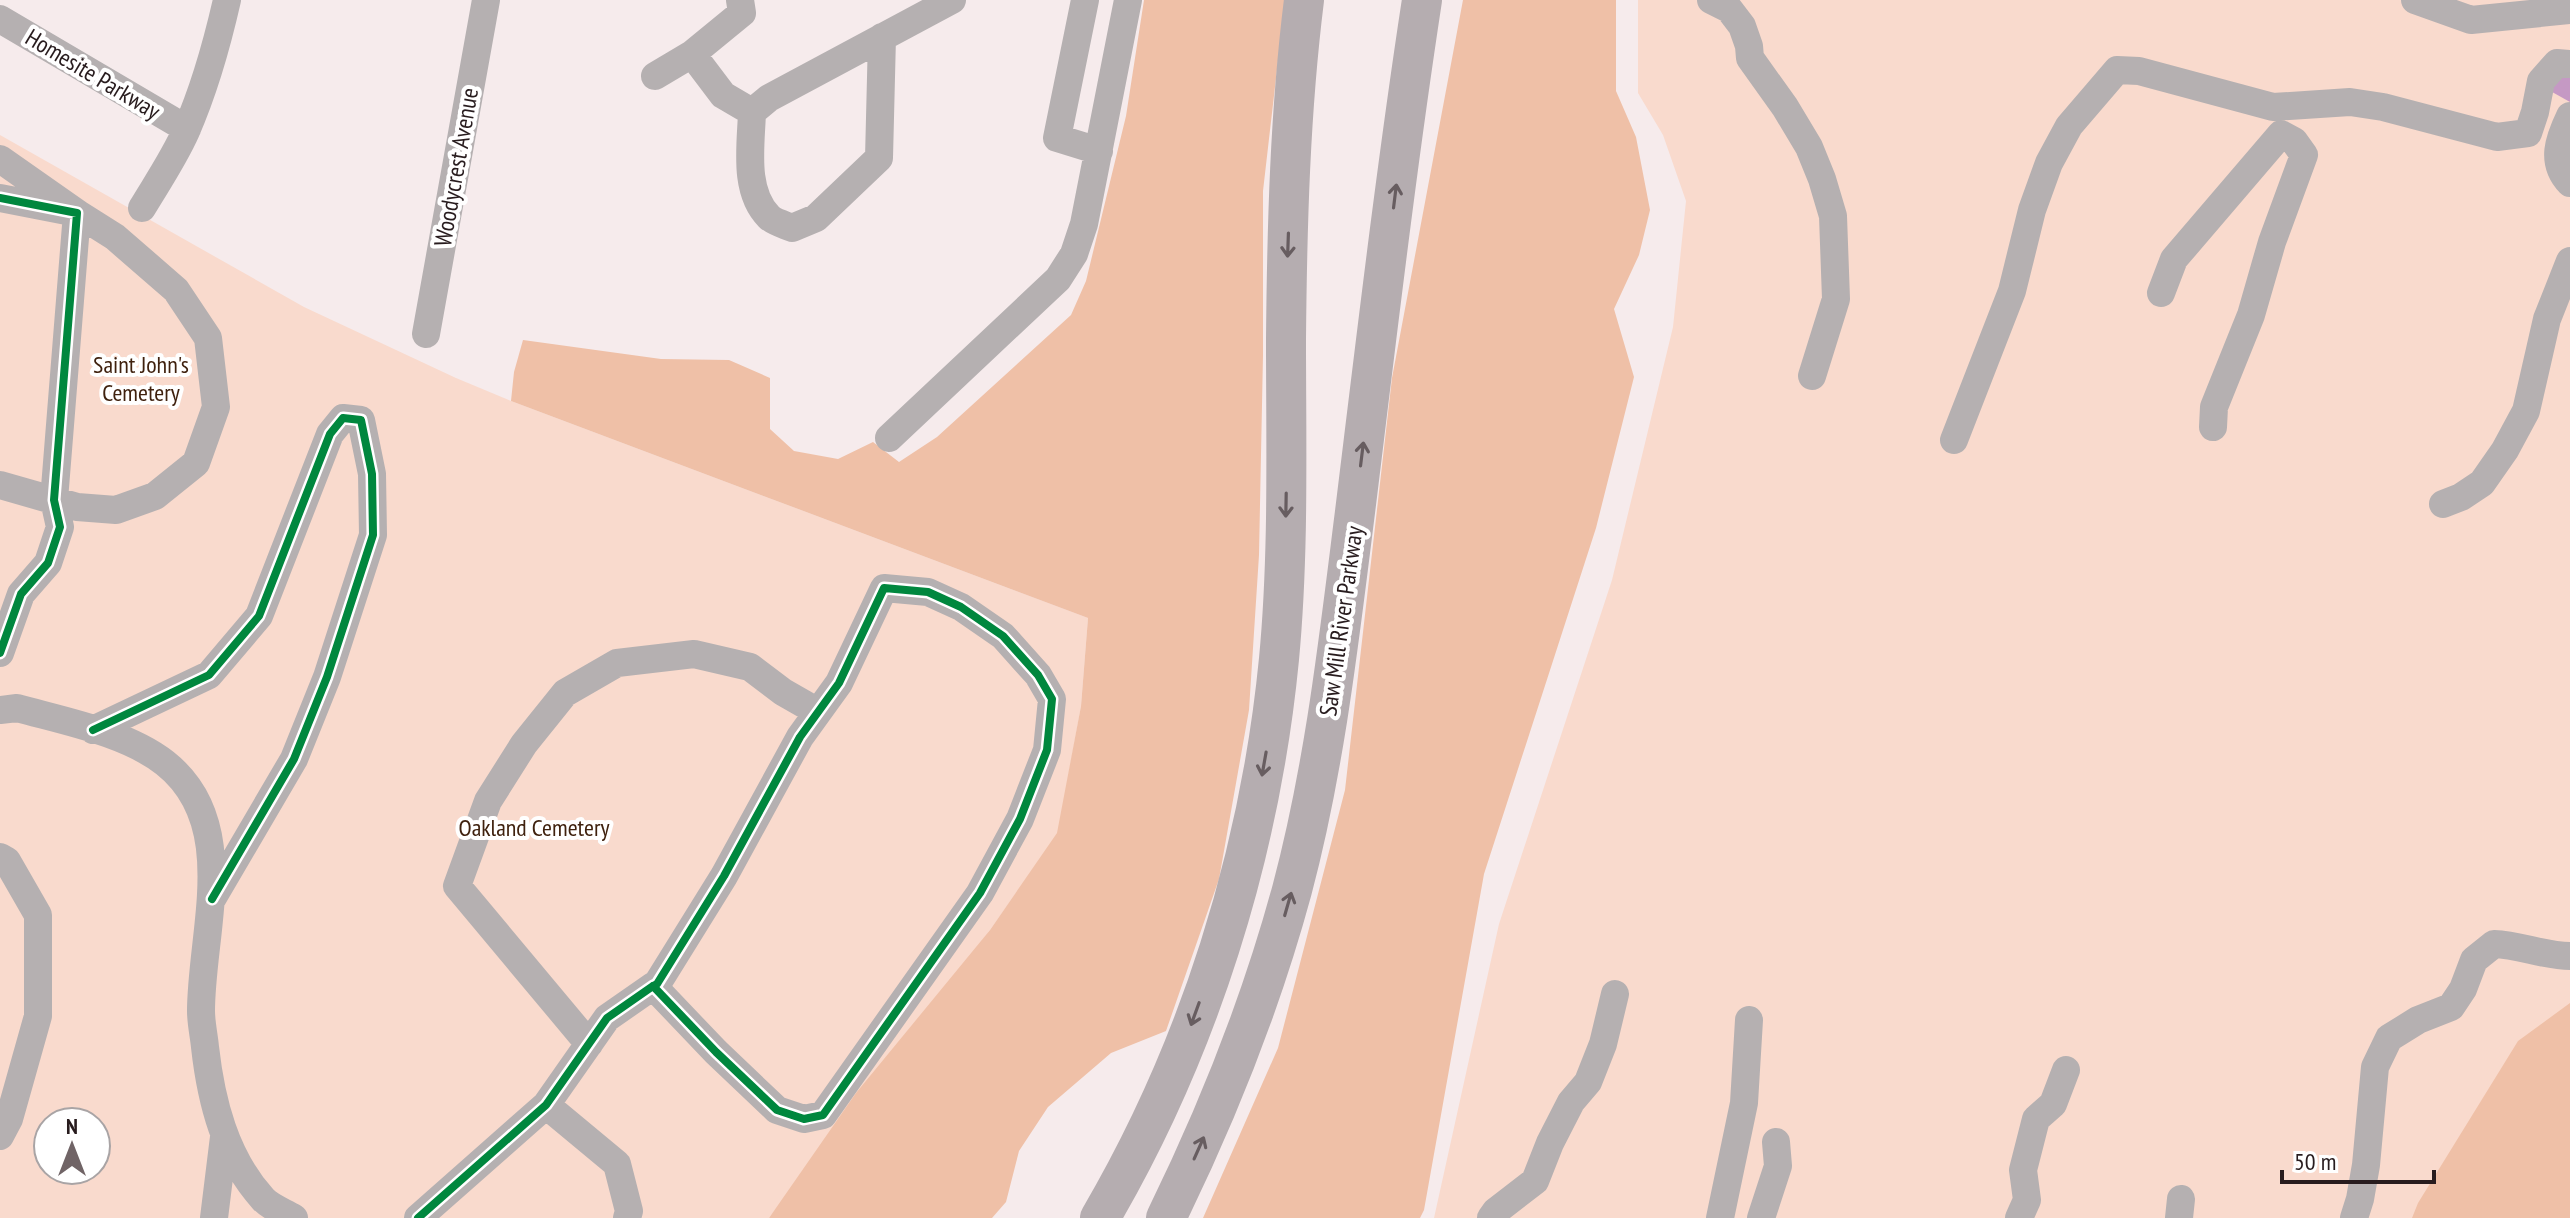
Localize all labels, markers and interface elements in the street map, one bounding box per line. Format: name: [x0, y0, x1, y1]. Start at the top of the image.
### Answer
street label: Homesite Parkway: [20, 22, 166, 126]
street label: Woodycrest Avenue: [427, 85, 485, 249]
one-way arrow: [1387, 183, 1402, 210]
one-way arrow: [1280, 231, 1295, 258]
park label: Saint John's Cemetery: [93, 349, 189, 408]
one-way arrow: [1355, 441, 1370, 468]
one-way arrow: [1278, 491, 1294, 518]
street label: Saw Mill River Parkway: [1312, 524, 1370, 718]
one-way arrow: [1256, 751, 1271, 776]
park label: Oakland Cemetery: [459, 812, 609, 843]
one-way arrow: [1281, 891, 1296, 917]
one-way arrow: [1187, 1002, 1202, 1027]
north arrow: [32, 1106, 112, 1186]
text: N: [66, 1112, 78, 1140]
scale bar: [2282, 1134, 2434, 1184]
one-way arrow: [1193, 1136, 1208, 1161]
text: 50 m: [2294, 1146, 2336, 1177]

